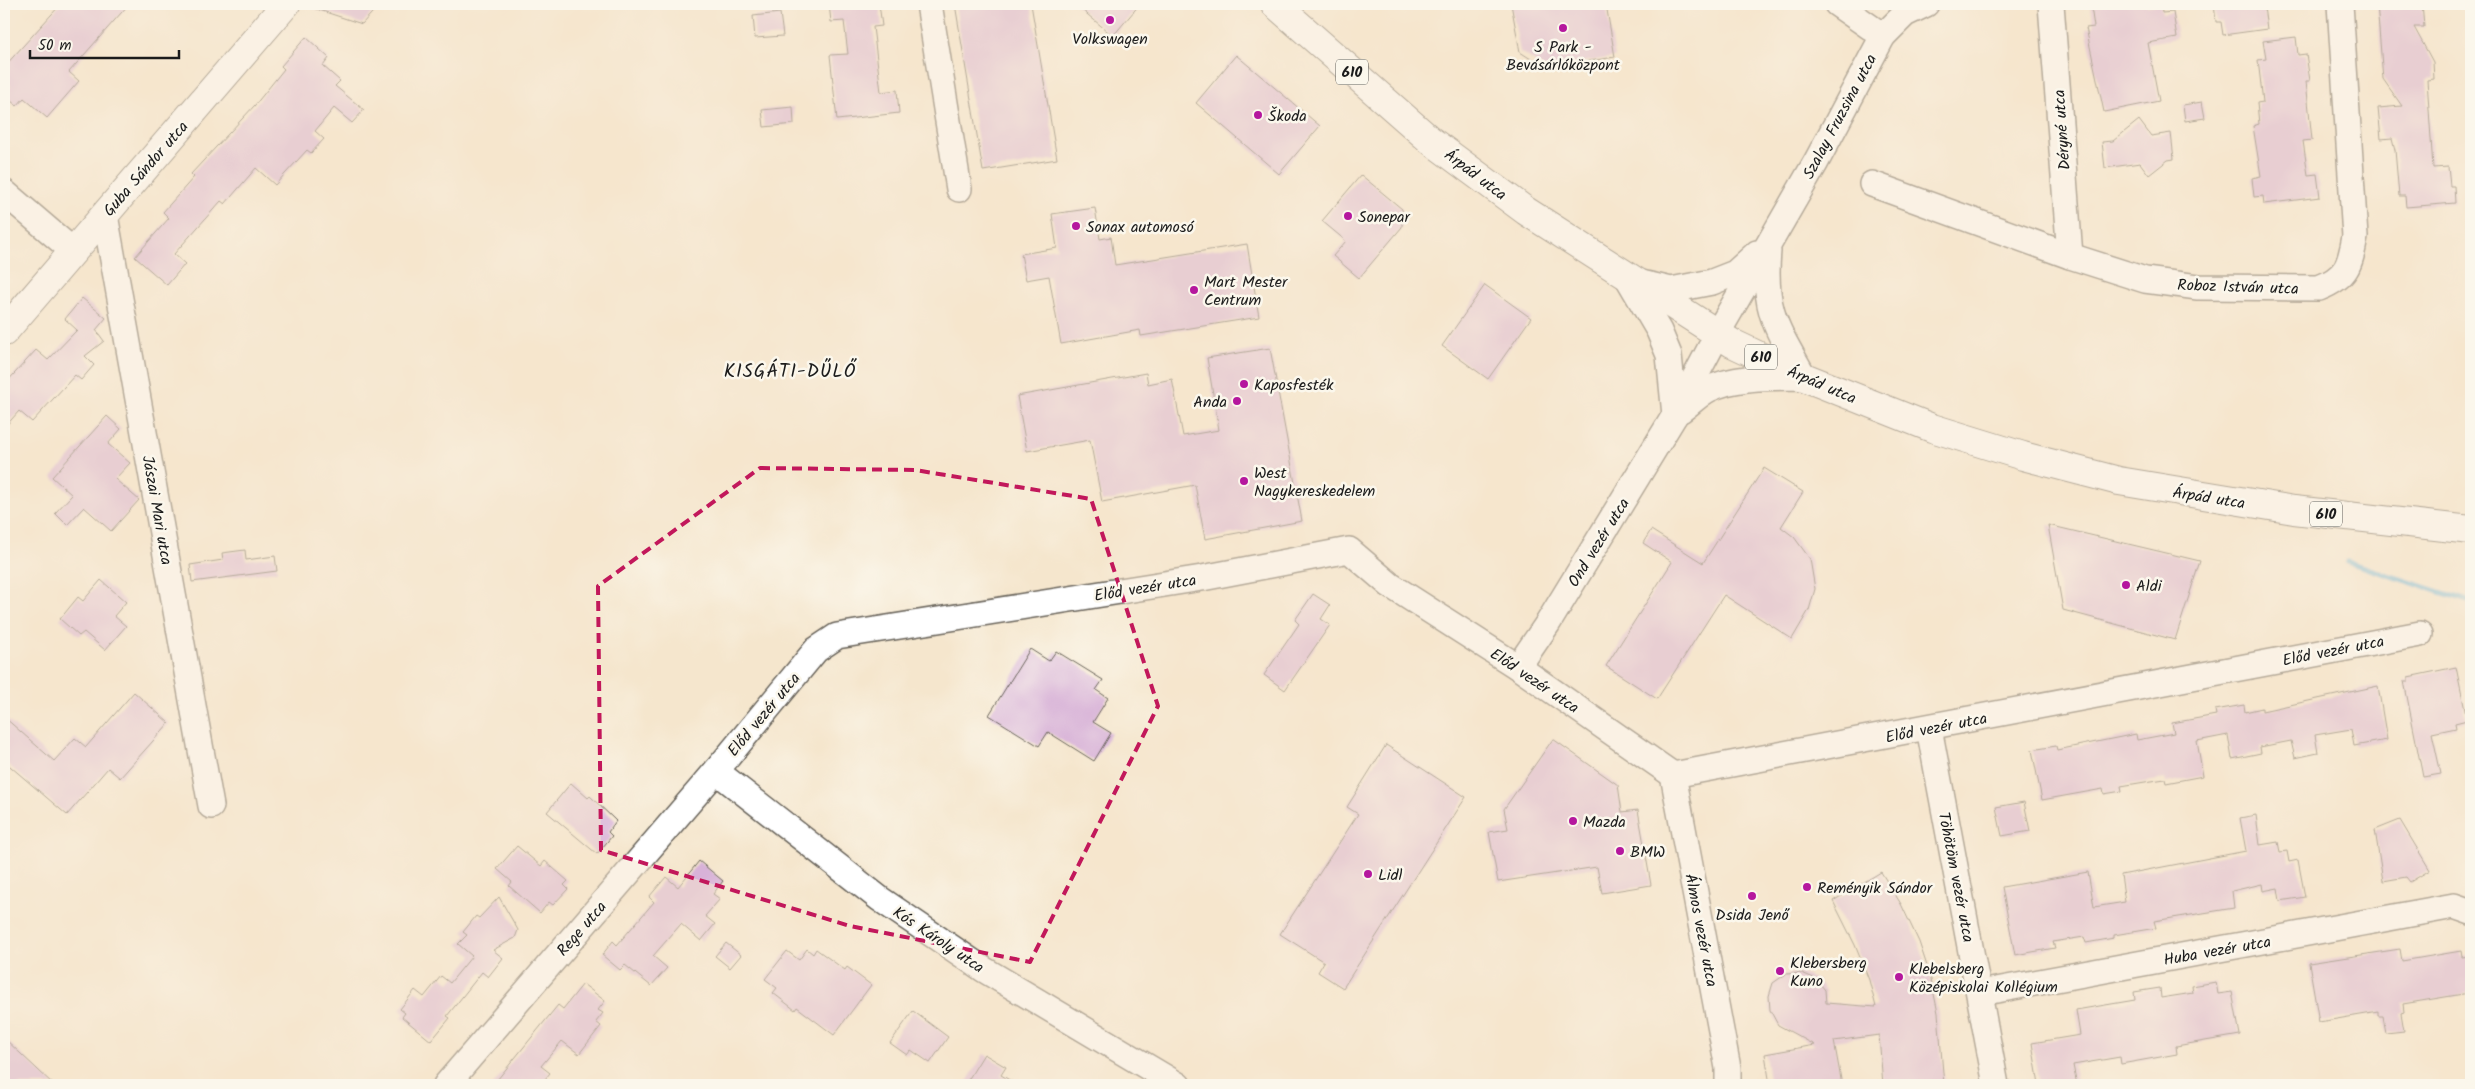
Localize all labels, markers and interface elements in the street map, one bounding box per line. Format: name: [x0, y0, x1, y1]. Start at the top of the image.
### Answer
marker: Volkswagen: [1104, 14, 1116, 26]
marker: S Park - Bevásárlóközpont: [1557, 22, 1569, 34]
place label: Volkswagen: [1072, 27, 1148, 52]
scale bar: [30, 28, 179, 60]
text: 50 m: [38, 34, 72, 58]
place label: S Park - Bevásárlóközpont: [1506, 35, 1621, 78]
street label: Szalay Fruzsina utca: [1797, 50, 1884, 184]
road number: 610: [1336, 60, 1368, 84]
street label: Déryné utca: [2047, 89, 2078, 171]
place label: Škoda: [1268, 104, 1307, 129]
marker: Škoda: [1252, 109, 1264, 121]
street label: Guba Sándor utca: [97, 116, 195, 222]
street label: Árpád utca: [1438, 143, 1512, 207]
place label: Sonepar: [1358, 205, 1412, 230]
marker: Sonepar: [1342, 210, 1354, 222]
place label: Sonax automosó: [1086, 215, 1194, 240]
marker: Sonax automosó: [1070, 220, 1082, 232]
place label: Mart Mester Centrum: [1204, 270, 1289, 313]
street label: Roboz István utca: [2177, 273, 2299, 302]
marker: Mart Mester Centrum: [1188, 284, 1200, 296]
road number: 610: [1745, 344, 1777, 370]
district label: KISGÁTI-DŰLŐ: [724, 357, 857, 387]
street label: Árpád utca: [1783, 360, 1860, 411]
place label: Kaposfesték: [1254, 373, 1334, 398]
marker: Kaposfesték: [1238, 378, 1250, 390]
place label: Anda: [1193, 390, 1227, 415]
marker: Anda: [1231, 395, 1243, 407]
street label: Jászai Mari utca: [135, 454, 178, 567]
place label: West Nagykereskedelem: [1254, 461, 1375, 504]
marker: West Nagykereskedelem: [1238, 475, 1250, 487]
street label: Árpád utca: [2171, 480, 2247, 517]
street label: Ond vezér utca: [1562, 493, 1637, 592]
road number: 610: [2310, 502, 2342, 526]
street label: Előd vezér utca: [1092, 568, 1198, 609]
place label: Aldi: [2136, 574, 2163, 599]
marker: Aldi: [2120, 579, 2132, 591]
street label: Előd vezér utca: [2280, 629, 2386, 674]
street label: Előd vezér utca: [1484, 642, 1584, 720]
street label: Előd vezér utca: [721, 667, 807, 763]
street label: Előd vezér utca: [1883, 706, 1989, 751]
place label: Mazda: [1583, 810, 1626, 835]
street label: Töhötöm vezér utca: [1931, 810, 1980, 945]
marker: Mazda: [1567, 815, 1579, 827]
place label: BMW: [1630, 840, 1665, 865]
marker: BMW: [1614, 845, 1626, 857]
place label: Lidl: [1378, 863, 1403, 888]
marker: Lidl: [1362, 868, 1374, 880]
street label: Álmos vezér utca: [1677, 871, 1724, 989]
place label: Reményik Sándor: [1817, 876, 1934, 901]
marker: Reményik Sándor: [1801, 881, 1813, 893]
marker: Dsida Jenő: [1746, 890, 1758, 902]
street label: Rege utca: [551, 896, 613, 962]
street label: Kós Károly utca: [887, 900, 989, 980]
place label: Dsida Jenő: [1715, 903, 1790, 928]
street label: Huba vezér utca: [2161, 930, 2273, 973]
place label: Klebersberg Kuno: [1790, 951, 1867, 994]
place label: Klebelsberg Középiskolai Kollégium: [1909, 957, 2058, 1000]
marker: Klebersberg Kuno: [1774, 965, 1786, 977]
marker: Klebelsberg Középiskolai Kollégium: [1893, 971, 1905, 983]

